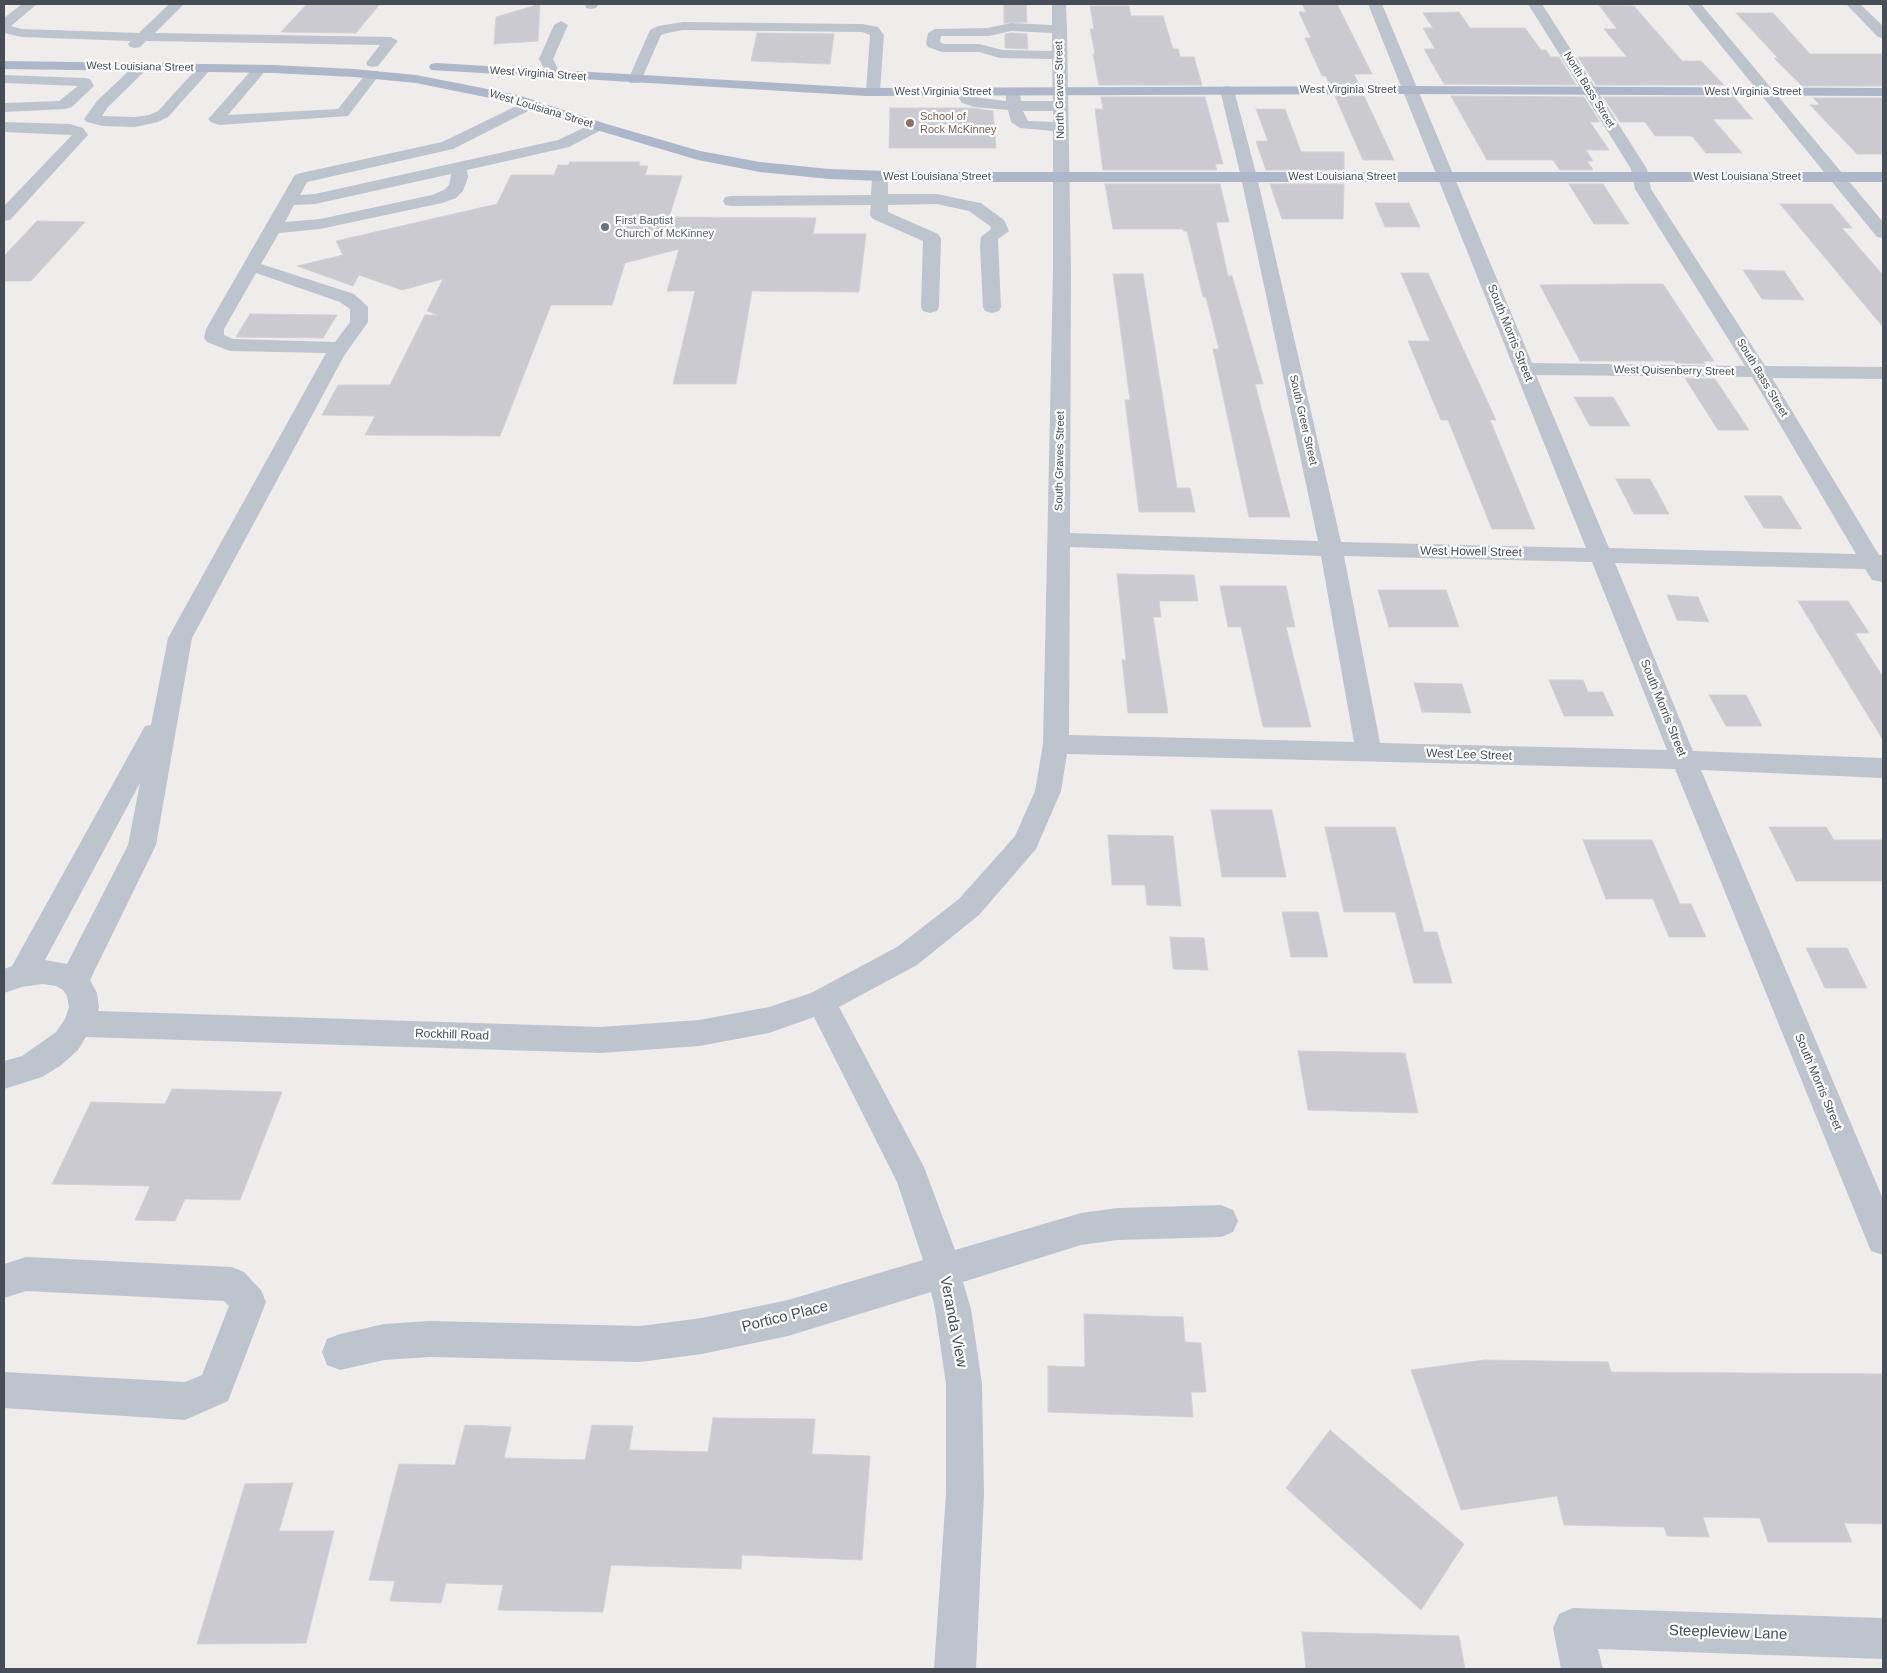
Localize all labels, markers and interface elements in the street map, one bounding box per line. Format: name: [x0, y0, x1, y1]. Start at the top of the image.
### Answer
street label: North Graves Street: [1053, 41, 1067, 139]
street label: North Bass Street: [1560, 50, 1618, 130]
street label: West Louisiana Street: [86, 59, 194, 75]
street label: West Virginia Street: [489, 64, 587, 84]
street label: West Virginia Street: [1300, 83, 1396, 97]
street label: West Virginia Street: [895, 85, 991, 99]
street label: West Virginia Street: [1705, 85, 1801, 99]
street label: West Louisiana Street: [488, 87, 594, 131]
place label: School of Rock McKinney: [920, 110, 996, 136]
marker: School of Rock McKinney: [904, 117, 916, 129]
street label: West Louisiana Street: [883, 170, 991, 184]
street label: West Louisiana Street: [1288, 170, 1396, 184]
street label: West Louisiana Street: [1693, 170, 1801, 184]
place label: First Baptist Church of McKinney: [615, 214, 714, 240]
marker: First Baptist Church of McKinney: [599, 221, 611, 233]
street label: South Morris Street: [1484, 282, 1536, 384]
street label: South Bass Street: [1734, 337, 1790, 419]
street label: West Quisenberry Street: [1614, 363, 1734, 379]
street label: South Greer Street: [1286, 374, 1320, 466]
street label: South Graves Street: [1053, 411, 1067, 511]
street label: West Howell Street: [1420, 544, 1522, 560]
street label: South Morris Street: [1637, 657, 1689, 759]
street label: West Lee Street: [1426, 746, 1512, 764]
street label: Rockhill Road: [415, 1027, 489, 1043]
street label: South Morris Street: [1791, 1032, 1845, 1132]
street label: Veranda View: [935, 1275, 971, 1369]
street label: Portico Place: [740, 1298, 830, 1336]
street label: Steepleview Lane: [1669, 1622, 1787, 1644]

